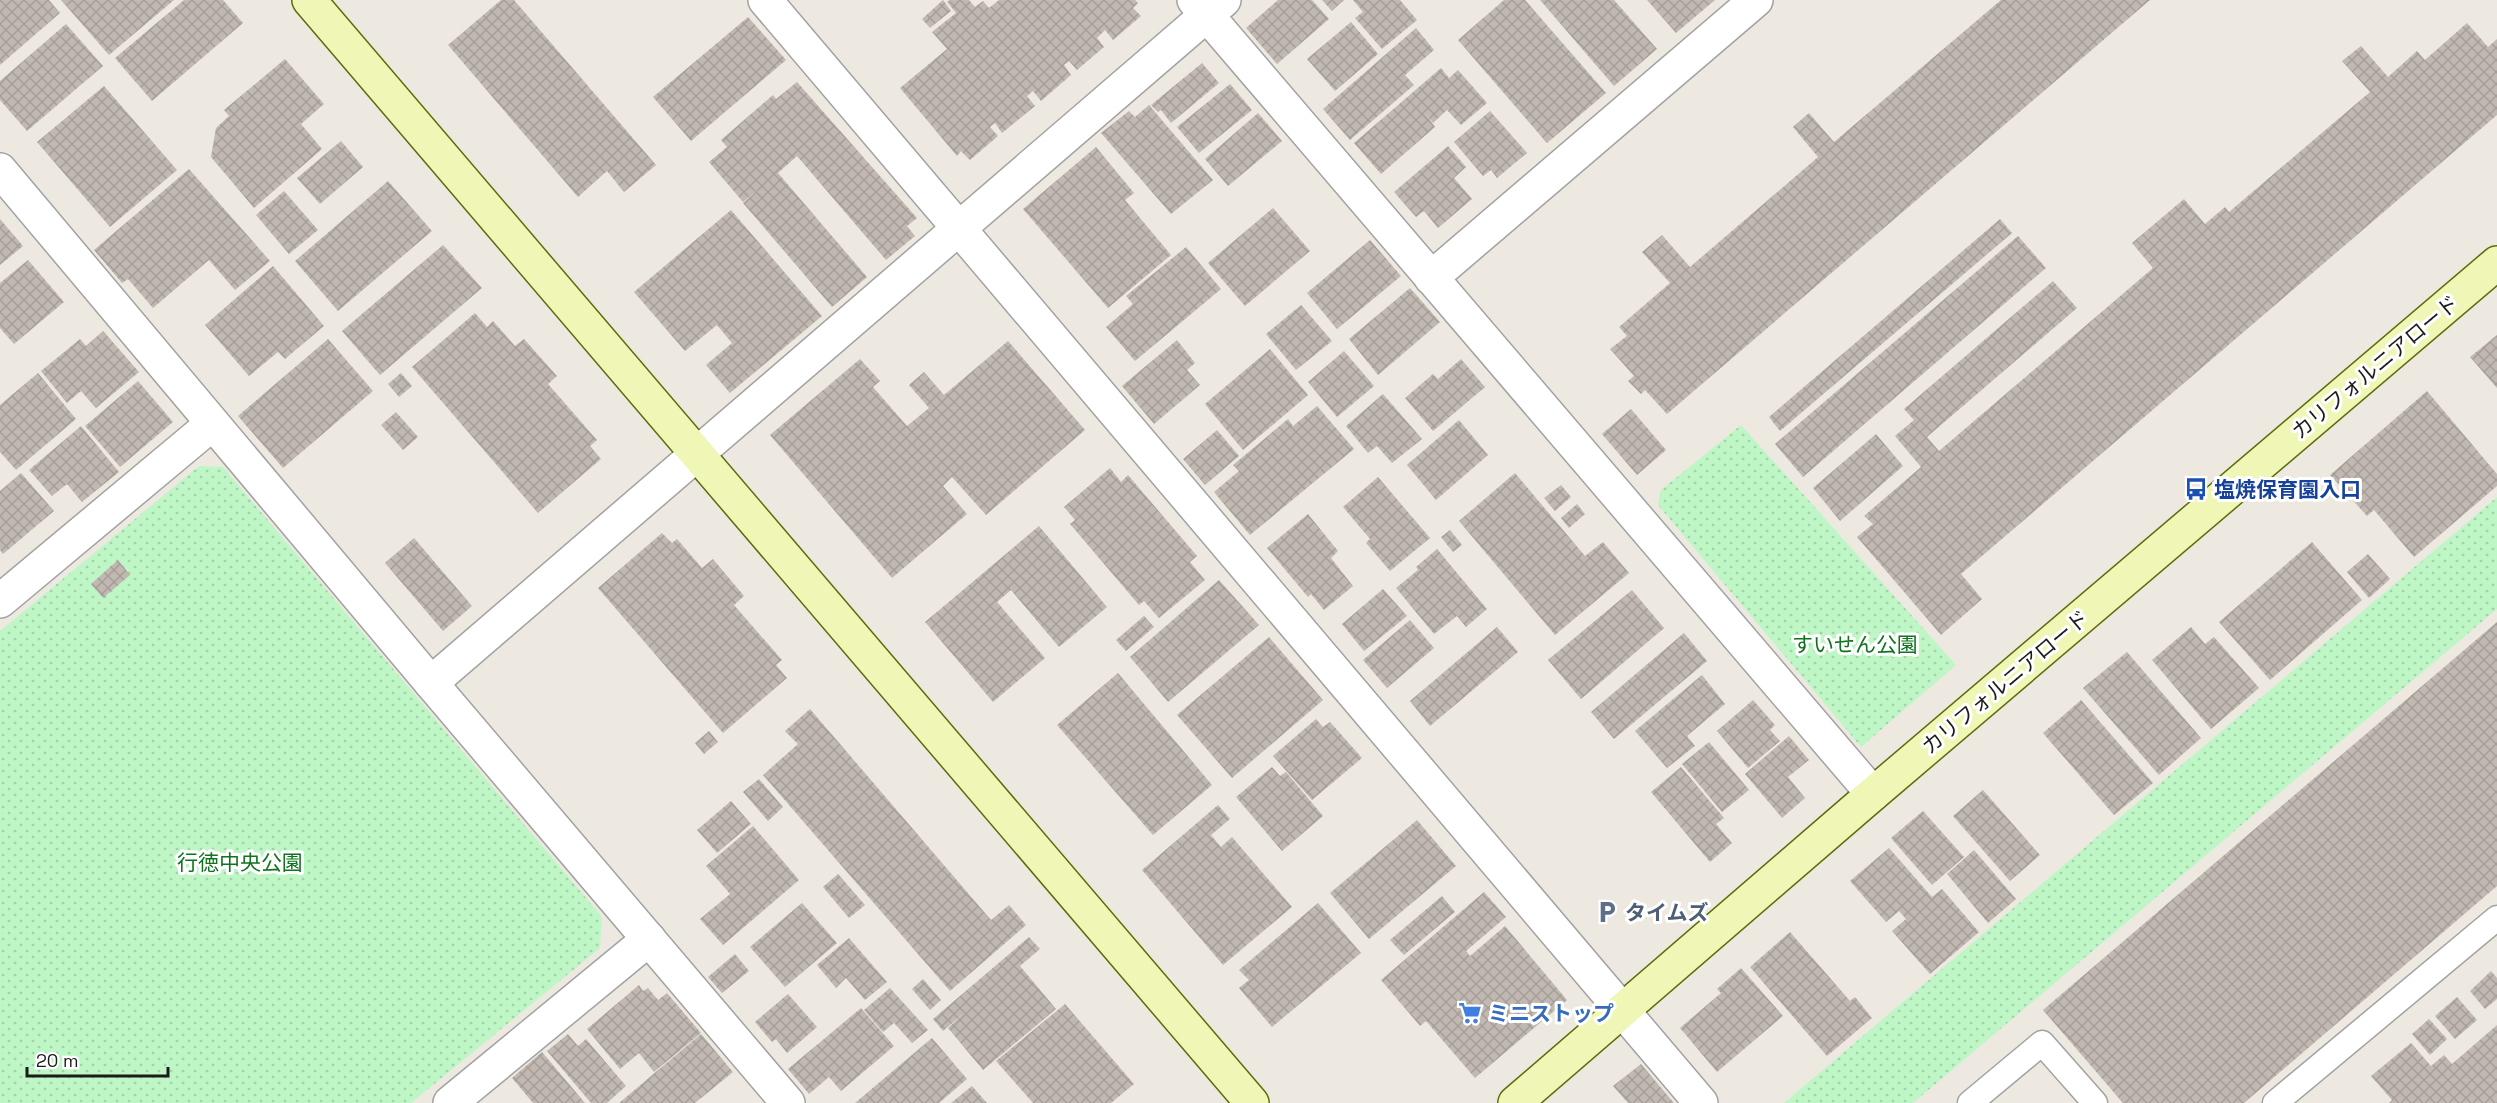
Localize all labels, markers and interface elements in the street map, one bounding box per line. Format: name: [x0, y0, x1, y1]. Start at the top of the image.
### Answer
street label: カリフォルニアロード: [2286, 289, 2464, 445]
bus stop icon: 塩焼保育園入口: [2183, 476, 2209, 502]
place label: 塩焼保育園入口: [2214, 476, 2361, 503]
street label: カリフォルニアロード: [1916, 604, 2094, 760]
park label: すいせん公園: [1792, 631, 1918, 658]
park label: 行徳中央公園: [177, 849, 303, 876]
parking icon: タイムズ: [1594, 899, 1620, 925]
place label: タイムズ: [1625, 899, 1709, 926]
supermarket icon: ミニストップ: [1457, 1000, 1483, 1026]
place label: ミニストップ: [1488, 1000, 1614, 1027]
scale bar: [27, 1040, 168, 1078]
text: 20 m: [36, 1049, 79, 1072]

